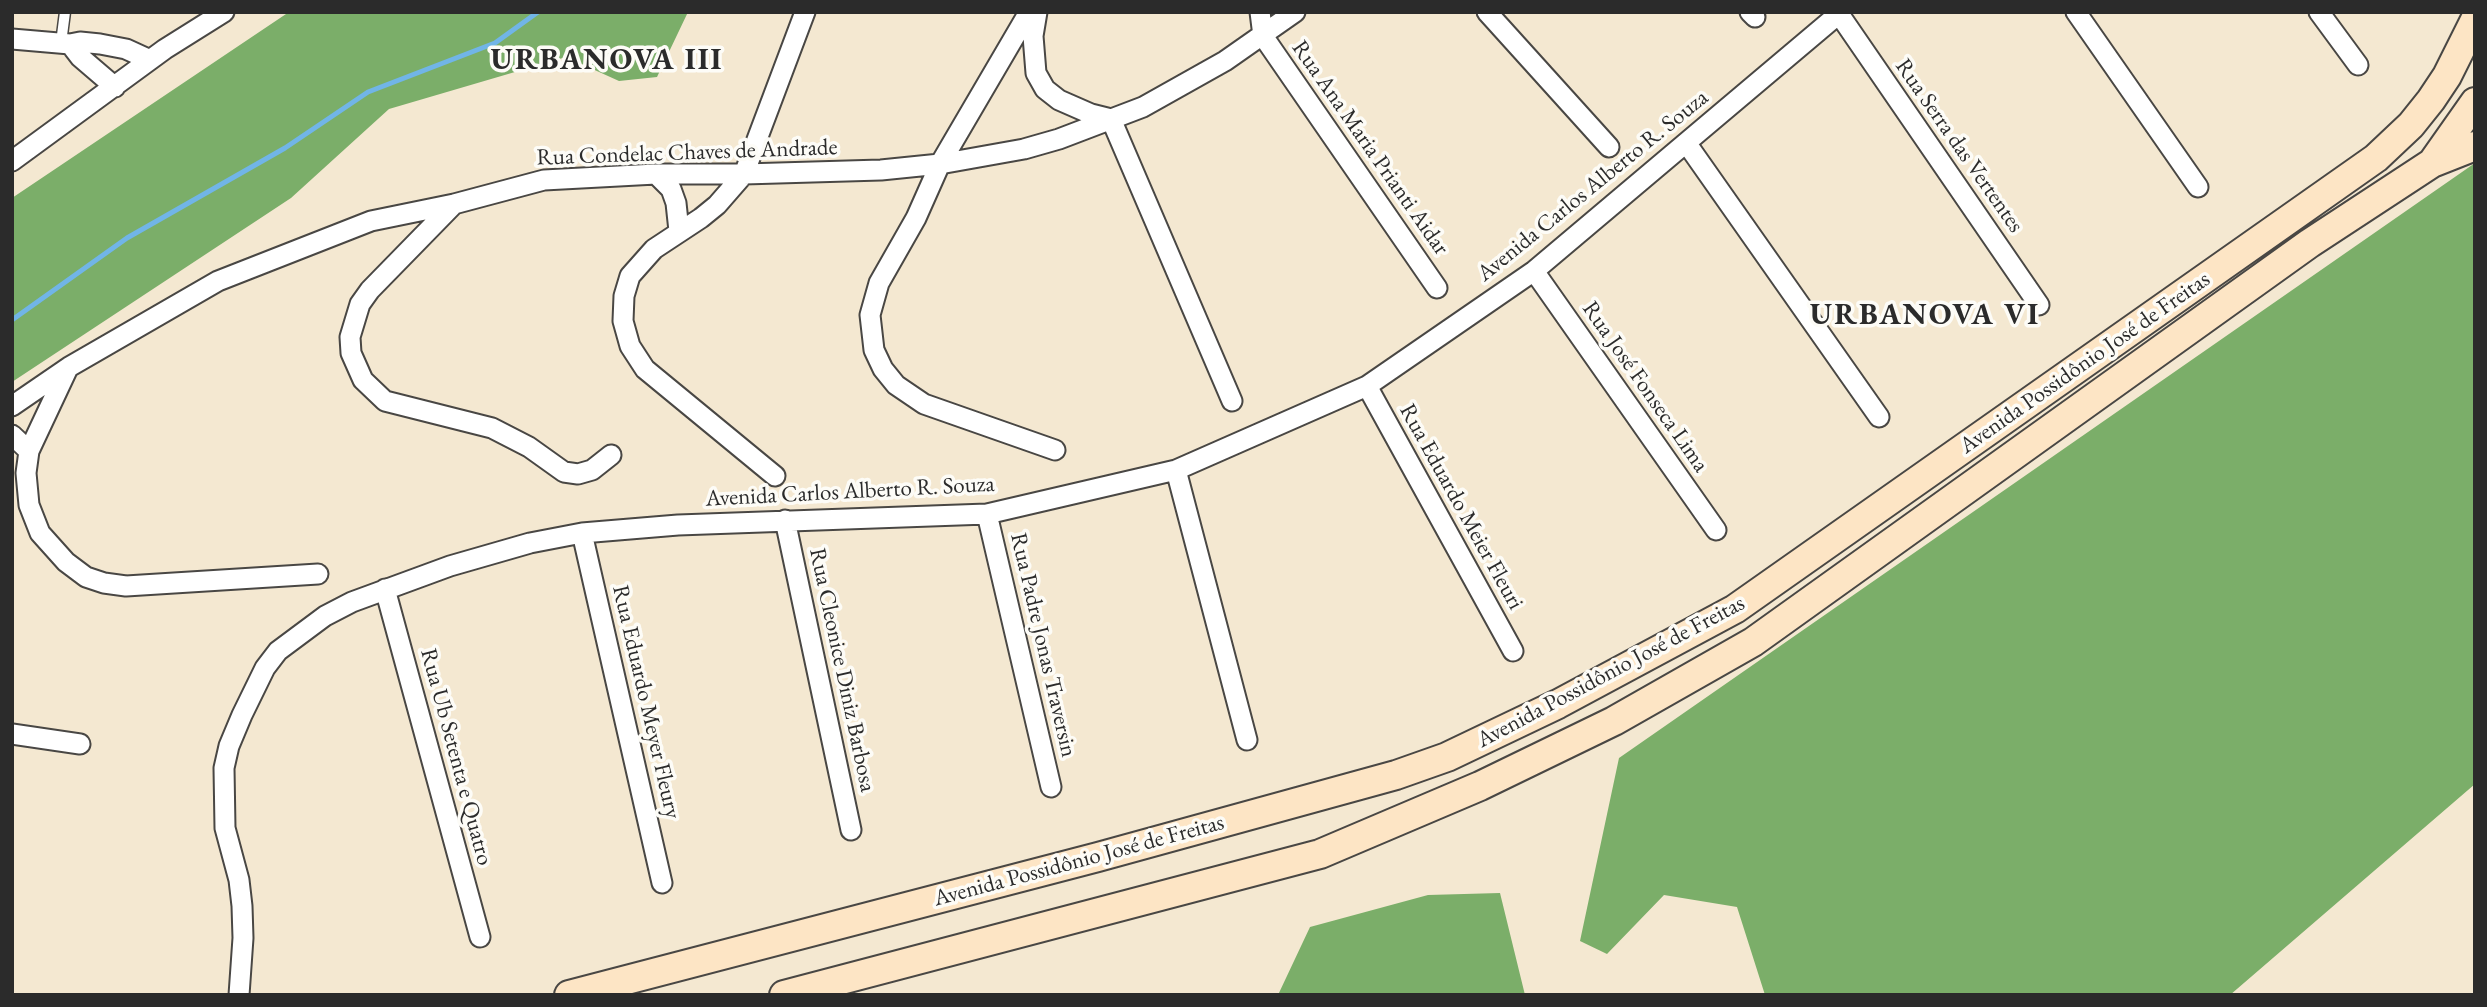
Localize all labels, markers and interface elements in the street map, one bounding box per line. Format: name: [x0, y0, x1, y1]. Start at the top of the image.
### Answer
street label: Rua Ana Maria Prianti Aidar: [1285, 35, 1455, 261]
district label: URBANOVA III: [492, 43, 722, 79]
street label: Rua Serra das Vertentes: [1889, 54, 2029, 238]
street label: Avenida Carlos Alberto R. Souza: [1472, 84, 1714, 288]
street label: Rua Condelac Chaves de Andrade: [536, 134, 838, 172]
street label: Avenida Possidônio José de Freitas: [1954, 266, 2216, 460]
street label: Rua José Fonseca Lima: [1576, 296, 1714, 478]
district label: URBANOVA VI: [1811, 298, 2039, 334]
street label: Rua Eduardo Meier Fleuri: [1393, 399, 1529, 615]
street label: Avenida Carlos Alberto R. Souza: [705, 471, 995, 513]
street label: Rua Padre Jonas Traversin: [1004, 530, 1082, 760]
street label: Rua Cleonice Diniz Barbosa: [803, 545, 881, 795]
street label: Rua Eduardo Meyer Fleury: [606, 582, 686, 822]
street label: Avenida Possidônio José de Freitas: [1472, 590, 1750, 754]
street label: Rua Ub Setenta e Quatro: [414, 646, 498, 868]
street label: Avenida Possidônio José de Freitas: [931, 809, 1227, 913]

